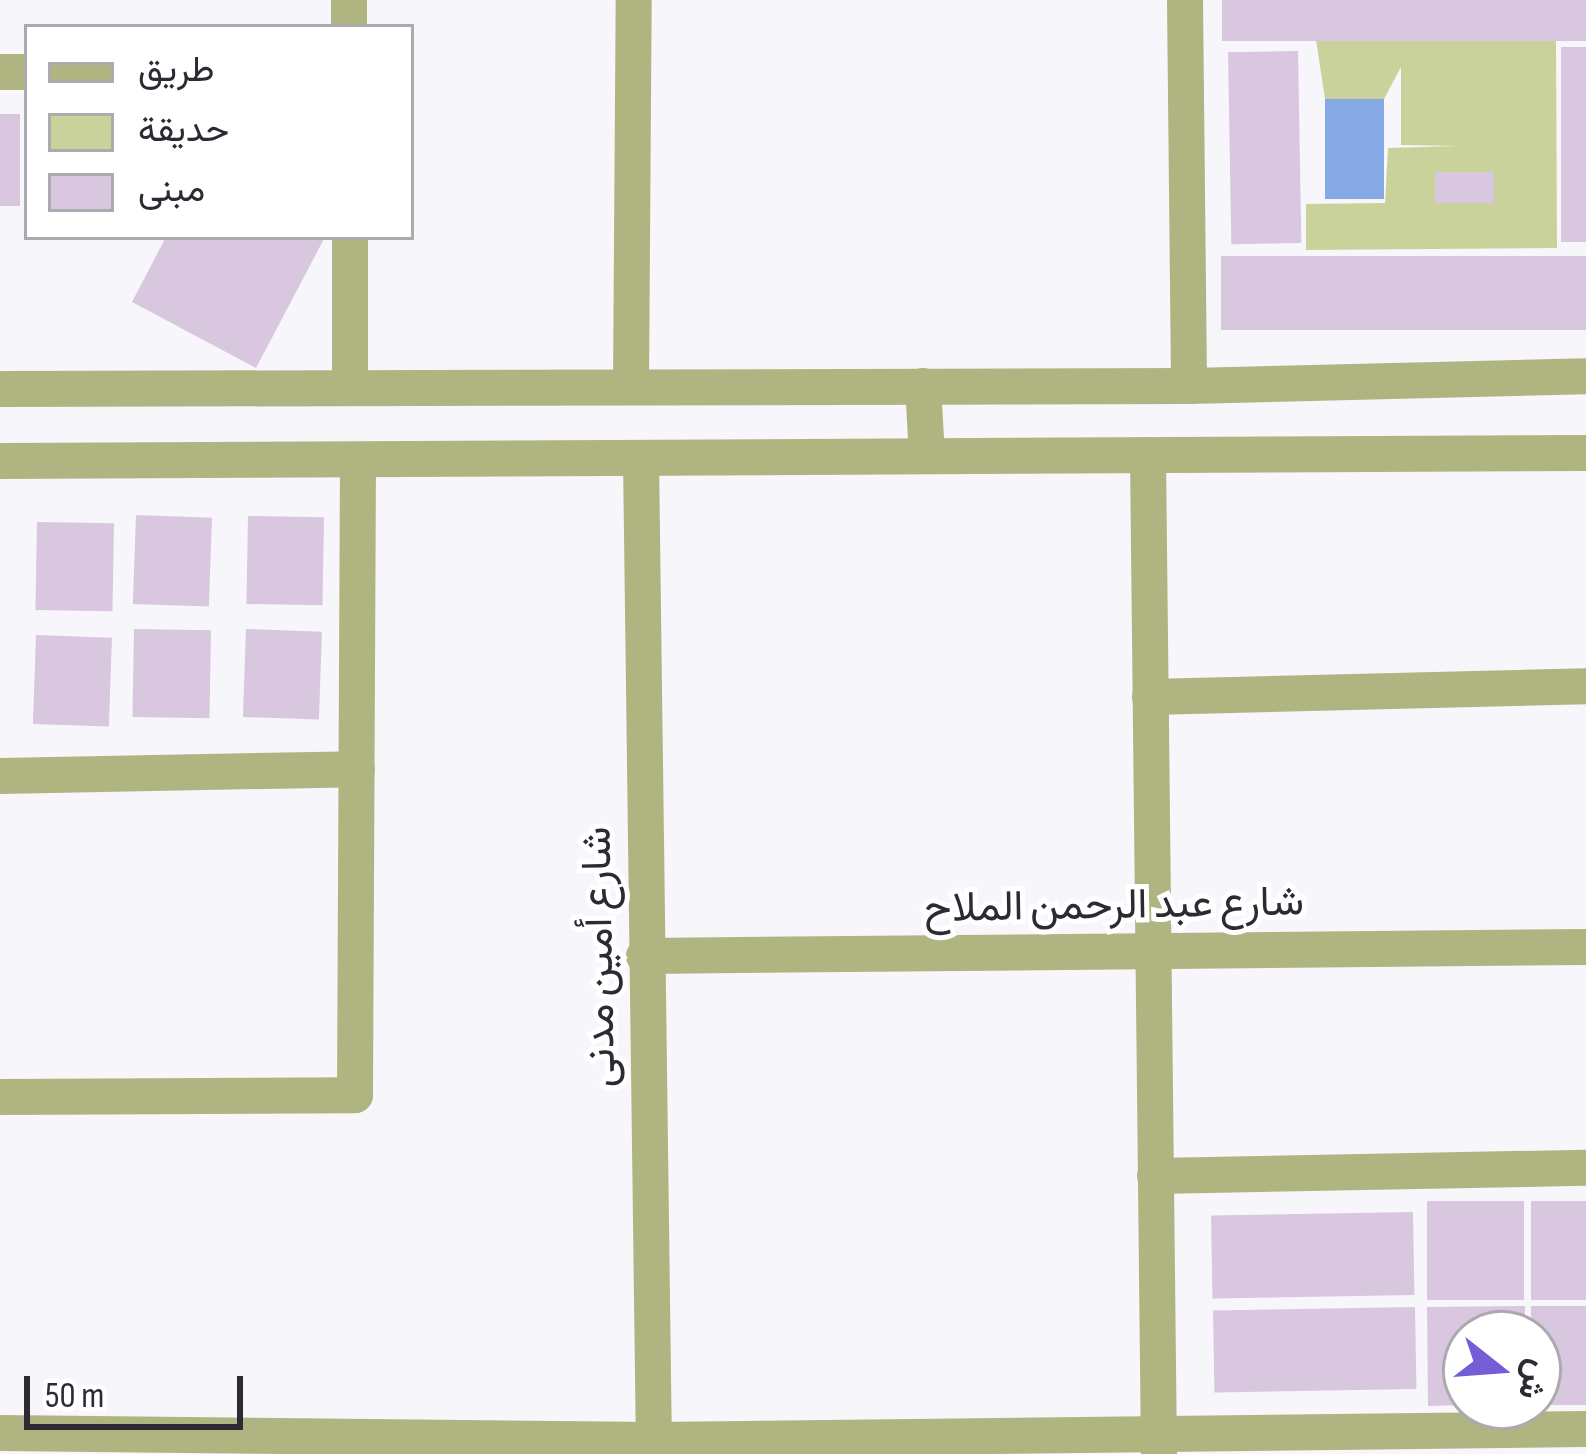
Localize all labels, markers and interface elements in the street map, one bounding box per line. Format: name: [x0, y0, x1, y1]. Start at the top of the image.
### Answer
legend: [24, 24, 414, 240]
text: طريق: [138, 49, 214, 92]
text: حديقة: [138, 109, 229, 152]
text: مبنى: [138, 169, 205, 212]
street label: شارع أمين مدنى: [573, 826, 627, 1088]
street label: شارع عبد الرحمن الملاح: [924, 877, 1304, 935]
north arrow: [1442, 1310, 1562, 1430]
scale bar: [30, 1352, 249, 1426]
text: ش: [1509, 1355, 1558, 1404]
text: 50 m: [45, 1375, 104, 1418]

